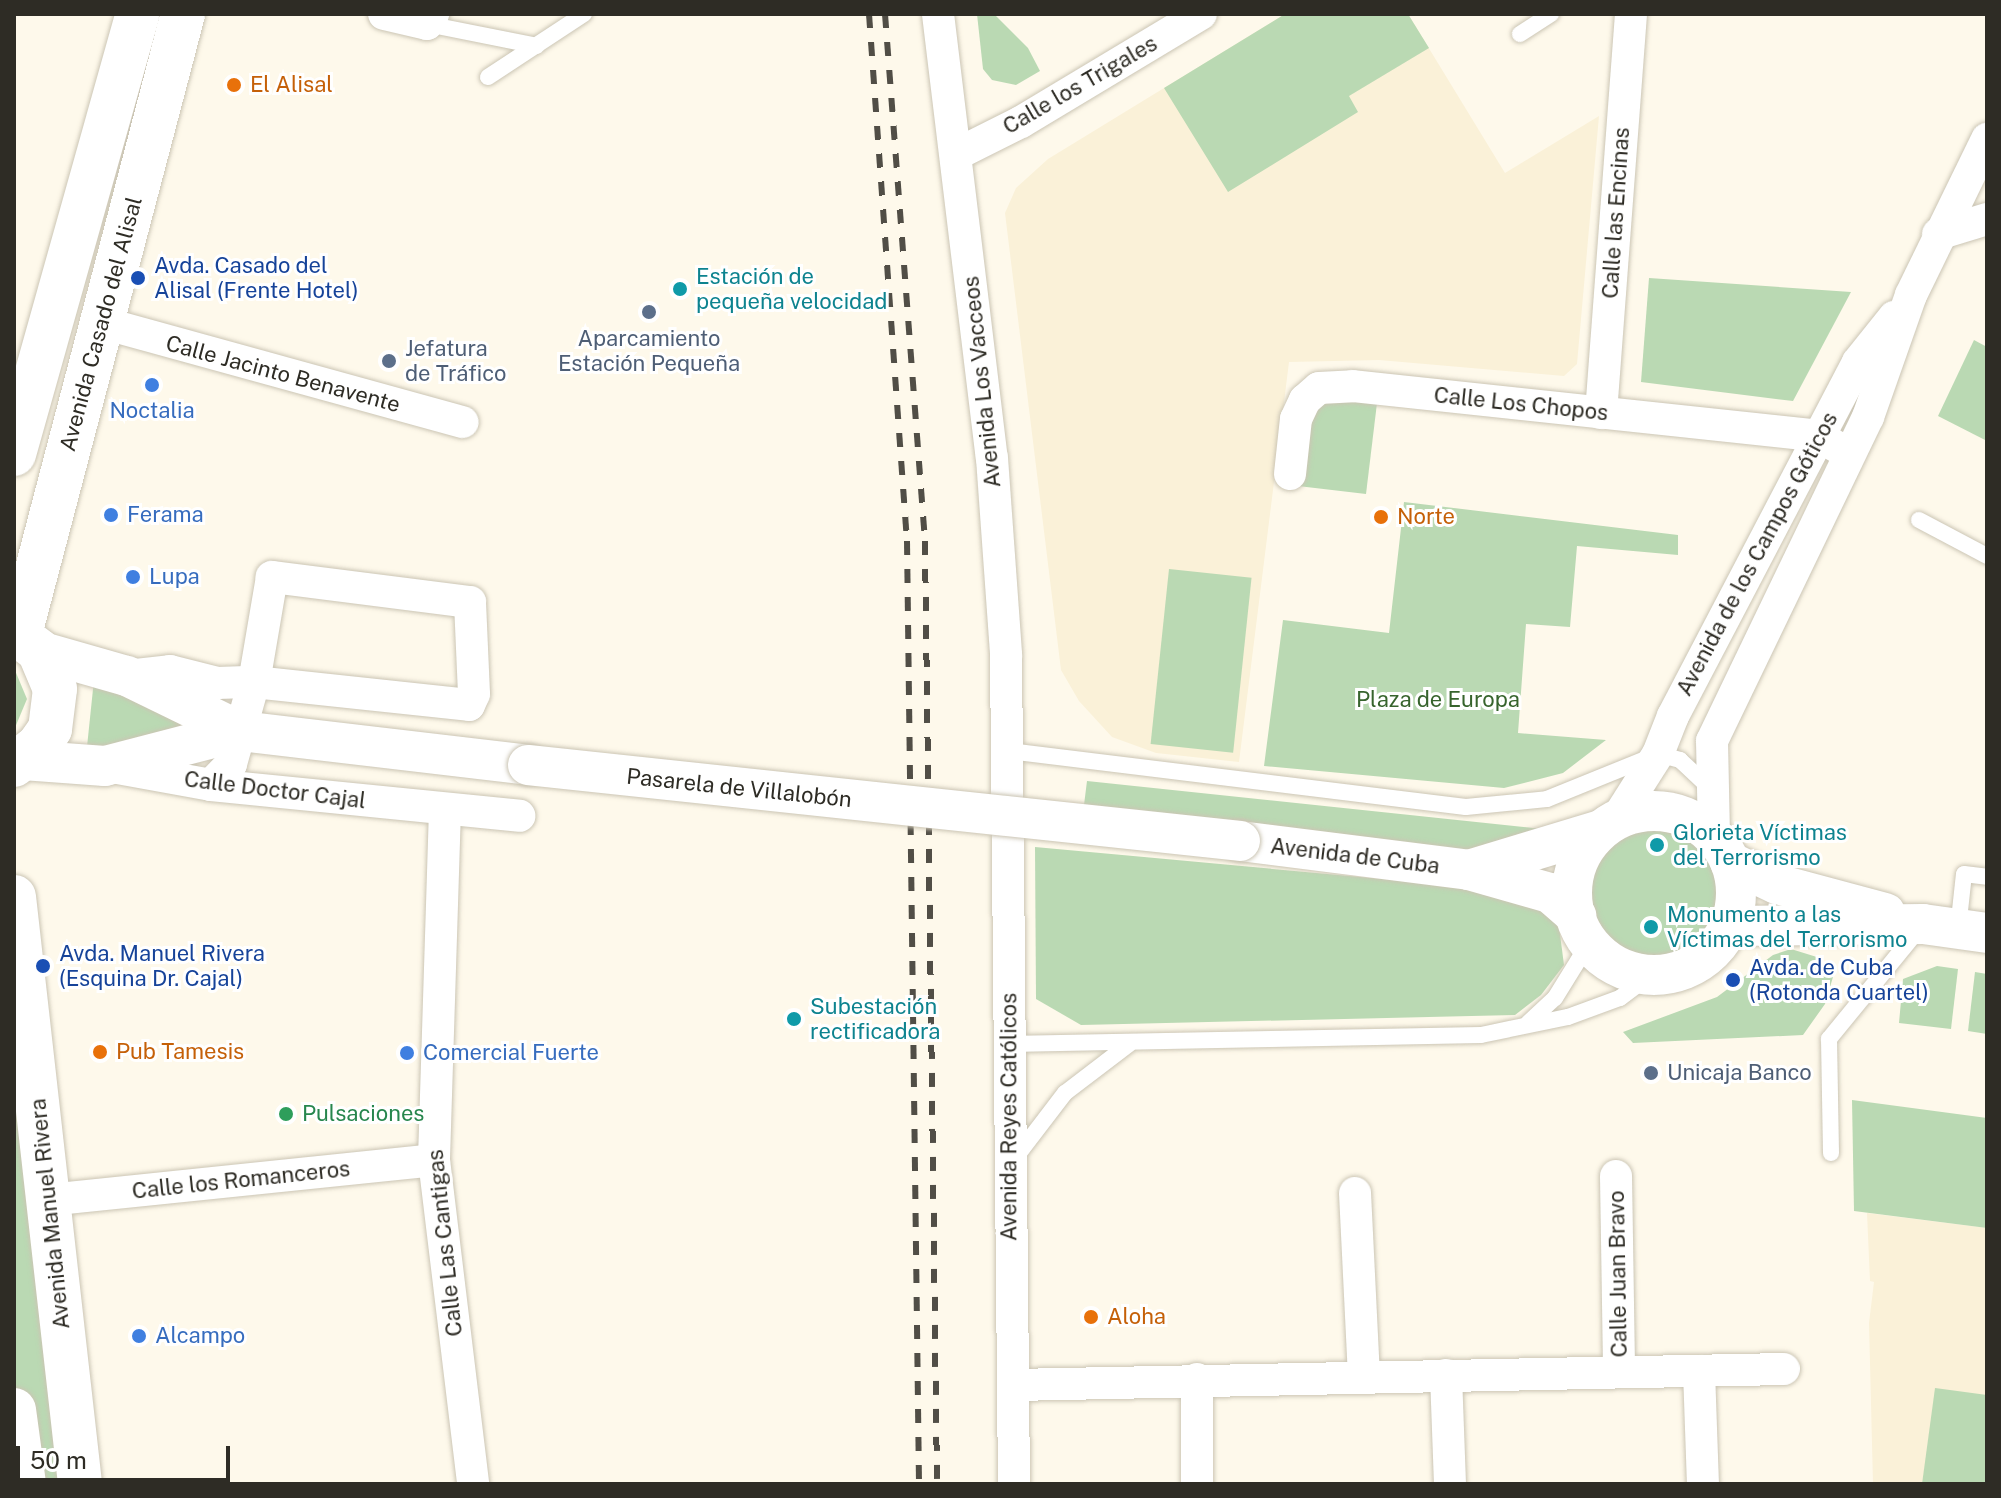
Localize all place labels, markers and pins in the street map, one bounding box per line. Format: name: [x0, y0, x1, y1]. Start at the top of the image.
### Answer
place label: El Alisal: [250, 72, 333, 98]
marker: El Alisal: [225, 76, 243, 94]
place label: Avda. Casado del Alisal (Frente Hotel): [154, 252, 359, 304]
place label: Estación de pequeña velocidad: [696, 263, 888, 314]
marker: Avda. Casado del Alisal (Frente Hotel): [129, 269, 147, 287]
marker: Estación de pequeña velocidad: [671, 280, 689, 298]
marker: Aparcamiento Estación Pequeña: [640, 303, 658, 321]
place label: Aparcamiento Estación Pequeña: [558, 325, 740, 376]
place label: Jefatura de Tráfico: [405, 335, 507, 386]
marker: Jefatura de Tráfico: [380, 352, 398, 370]
marker: Noctalia: [143, 376, 161, 394]
place label: Noctalia: [109, 398, 195, 424]
place label: Ferama: [127, 502, 204, 528]
place label: Norte: [1397, 504, 1455, 530]
marker: Ferama: [102, 506, 120, 524]
marker: Norte: [1372, 508, 1390, 526]
place label: Lupa: [149, 564, 200, 590]
marker: Lupa: [124, 568, 142, 586]
place label: Glorieta Víctimas del Terrorismo: [1673, 819, 1847, 870]
marker: Glorieta Víctimas del Terrorismo: [1648, 836, 1666, 854]
place label: Monumento a las Víctimas del Terrorismo: [1667, 901, 1908, 952]
marker: Monumento a las Víctimas del Terrorismo: [1642, 918, 1660, 936]
place label: Avda. Manuel Rivera (Esquina Dr. Cajal): [59, 940, 265, 992]
place label: Avda. de Cuba (Rotonda Cuartel): [1749, 954, 1929, 1006]
marker: Avda. Manuel Rivera (Esquina Dr. Cajal): [34, 957, 52, 975]
marker: Avda. de Cuba (Rotonda Cuartel): [1724, 971, 1742, 989]
place label: Subestación rectificadora: [810, 993, 940, 1044]
marker: Subestación rectificadora: [785, 1010, 803, 1028]
place label: Pub Tamesis: [116, 1039, 244, 1065]
place label: Comercial Fuerte: [423, 1040, 599, 1066]
marker: Pub Tamesis: [91, 1043, 109, 1061]
marker: Comercial Fuerte: [398, 1044, 416, 1062]
place label: Unicaja Banco: [1667, 1060, 1812, 1086]
marker: Unicaja Banco: [1642, 1064, 1660, 1082]
place label: Pulsaciones: [302, 1101, 424, 1127]
marker: Pulsaciones: [277, 1105, 295, 1123]
place label: Aloha: [1107, 1304, 1166, 1330]
marker: Aloha: [1082, 1308, 1100, 1326]
place label: Alcampo: [155, 1323, 245, 1349]
marker: Alcampo: [130, 1327, 148, 1345]

